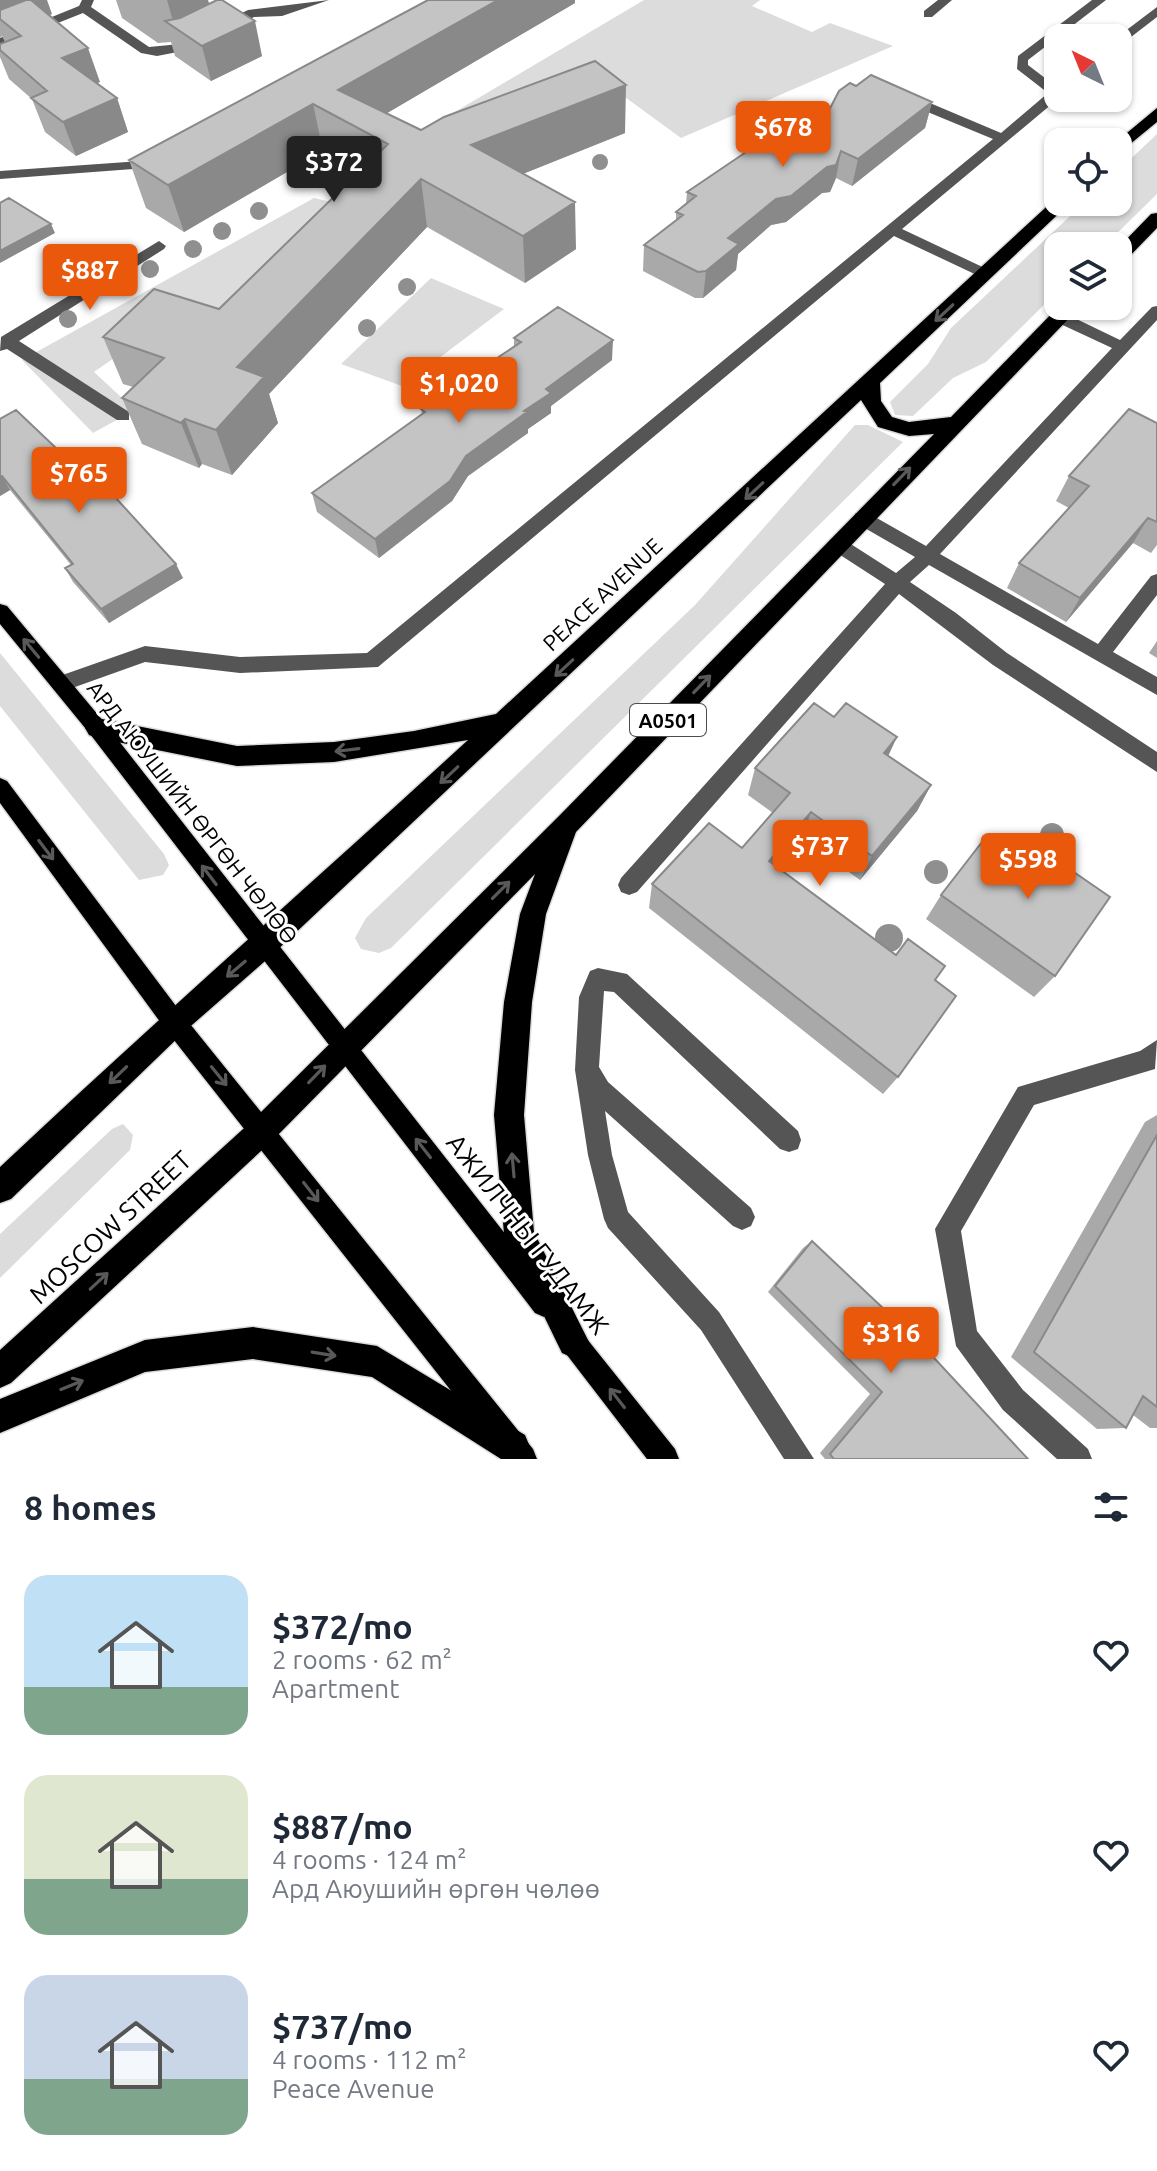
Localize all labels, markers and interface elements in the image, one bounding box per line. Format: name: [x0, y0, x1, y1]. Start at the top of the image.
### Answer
north arrow: [1044, 24, 1132, 112]
map controls: [1044, 24, 1132, 320]
pin: $678: [736, 101, 830, 169]
text: $678: [754, 112, 812, 141]
button: locate: [1044, 128, 1132, 216]
pin: $372: [287, 136, 381, 204]
text: $372: [305, 147, 363, 176]
button: layers: [1044, 232, 1132, 320]
pin: $887: [43, 244, 137, 312]
text: $887: [61, 255, 119, 284]
one-way arrow: [934, 304, 954, 323]
pin: $1,020: [394, 357, 524, 425]
text: $1,020: [419, 368, 499, 397]
pin: $765: [32, 447, 126, 515]
text: $765: [50, 458, 108, 487]
one-way arrow: [892, 467, 911, 487]
one-way arrow: [745, 481, 765, 499]
street label: PEACE AVENUE: [537, 533, 667, 655]
one-way arrow: [22, 638, 40, 659]
one-way arrow: [554, 658, 574, 677]
one-way arrow: [693, 674, 712, 694]
street label: АРД АЮУШИЙН ӨРГӨН ЧӨЛӨӨ: [83, 676, 303, 948]
road number: A0501: [630, 704, 706, 736]
one-way arrow: [335, 743, 360, 758]
one-way arrow: [439, 765, 459, 784]
pin: $737: [773, 820, 867, 888]
text: $737: [791, 831, 849, 860]
pin: $598: [981, 833, 1075, 901]
one-way arrow: [38, 838, 55, 860]
text: $598: [999, 844, 1057, 873]
one-way arrow: [200, 865, 217, 886]
one-way arrow: [491, 881, 510, 900]
one-way arrow: [227, 960, 247, 978]
one-way arrow: [308, 1064, 327, 1084]
one-way arrow: [210, 1065, 227, 1086]
one-way arrow: [108, 1066, 128, 1084]
street label: АЖИЛЧНЫ ГУДАМЖ: [441, 1128, 615, 1340]
one-way arrow: [415, 1138, 432, 1159]
street label: MOSCOW STREET: [23, 1145, 197, 1309]
one-way arrow: [505, 1152, 520, 1179]
one-way arrow: [303, 1181, 320, 1202]
one-way arrow: [88, 1272, 108, 1290]
pin: $316: [844, 1307, 938, 1375]
text: $316: [862, 1318, 920, 1347]
one-way arrow: [311, 1347, 337, 1362]
one-way arrow: [59, 1377, 84, 1392]
one-way arrow: [608, 1387, 625, 1409]
icon: filters: [1089, 1485, 1133, 1529]
text: 8 homes: [24, 1488, 157, 1526]
icon: home: [88, 1607, 184, 1703]
text: $372/mo: [272, 1607, 413, 1645]
icon: heart: [1089, 1633, 1133, 1677]
text: 2 rooms · 62 m²: [272, 1645, 452, 1674]
text: Apartment: [272, 1674, 399, 1703]
icon: home: [88, 1807, 184, 1903]
text: $887/mo: [272, 1807, 413, 1845]
icon: heart: [1089, 1833, 1133, 1877]
text: 4 rooms · 124 m²: [272, 1845, 467, 1874]
text: Ард Аюушийн өргөн чөлөө: [272, 1874, 600, 1903]
icon: home: [88, 2007, 184, 2103]
text: $737/mo: [272, 2007, 413, 2045]
icon: heart: [1089, 2033, 1133, 2077]
text: 4 rooms · 112 m²: [272, 2045, 467, 2074]
text: Peace Avenue: [272, 2074, 435, 2103]

